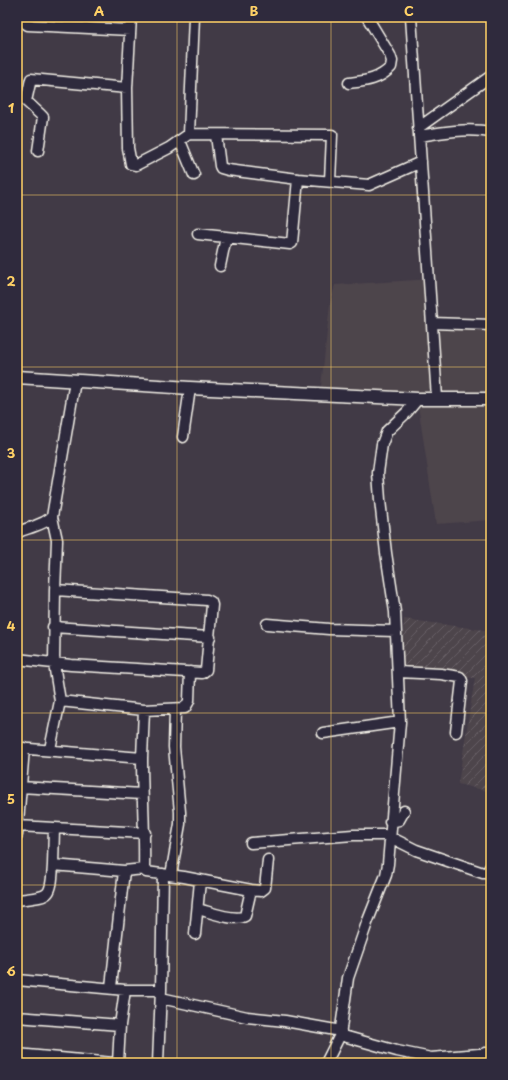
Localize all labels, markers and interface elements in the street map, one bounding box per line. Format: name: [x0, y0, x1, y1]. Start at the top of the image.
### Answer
text: A: [94, 1, 104, 20]
text: B: [250, 1, 259, 20]
text: C: [404, 1, 414, 20]
text: 1: [8, 98, 14, 117]
text: 2: [6, 271, 16, 290]
text: 3: [7, 443, 16, 462]
text: 4: [7, 616, 16, 635]
text: 5: [7, 789, 15, 808]
text: 6: [6, 961, 16, 980]

